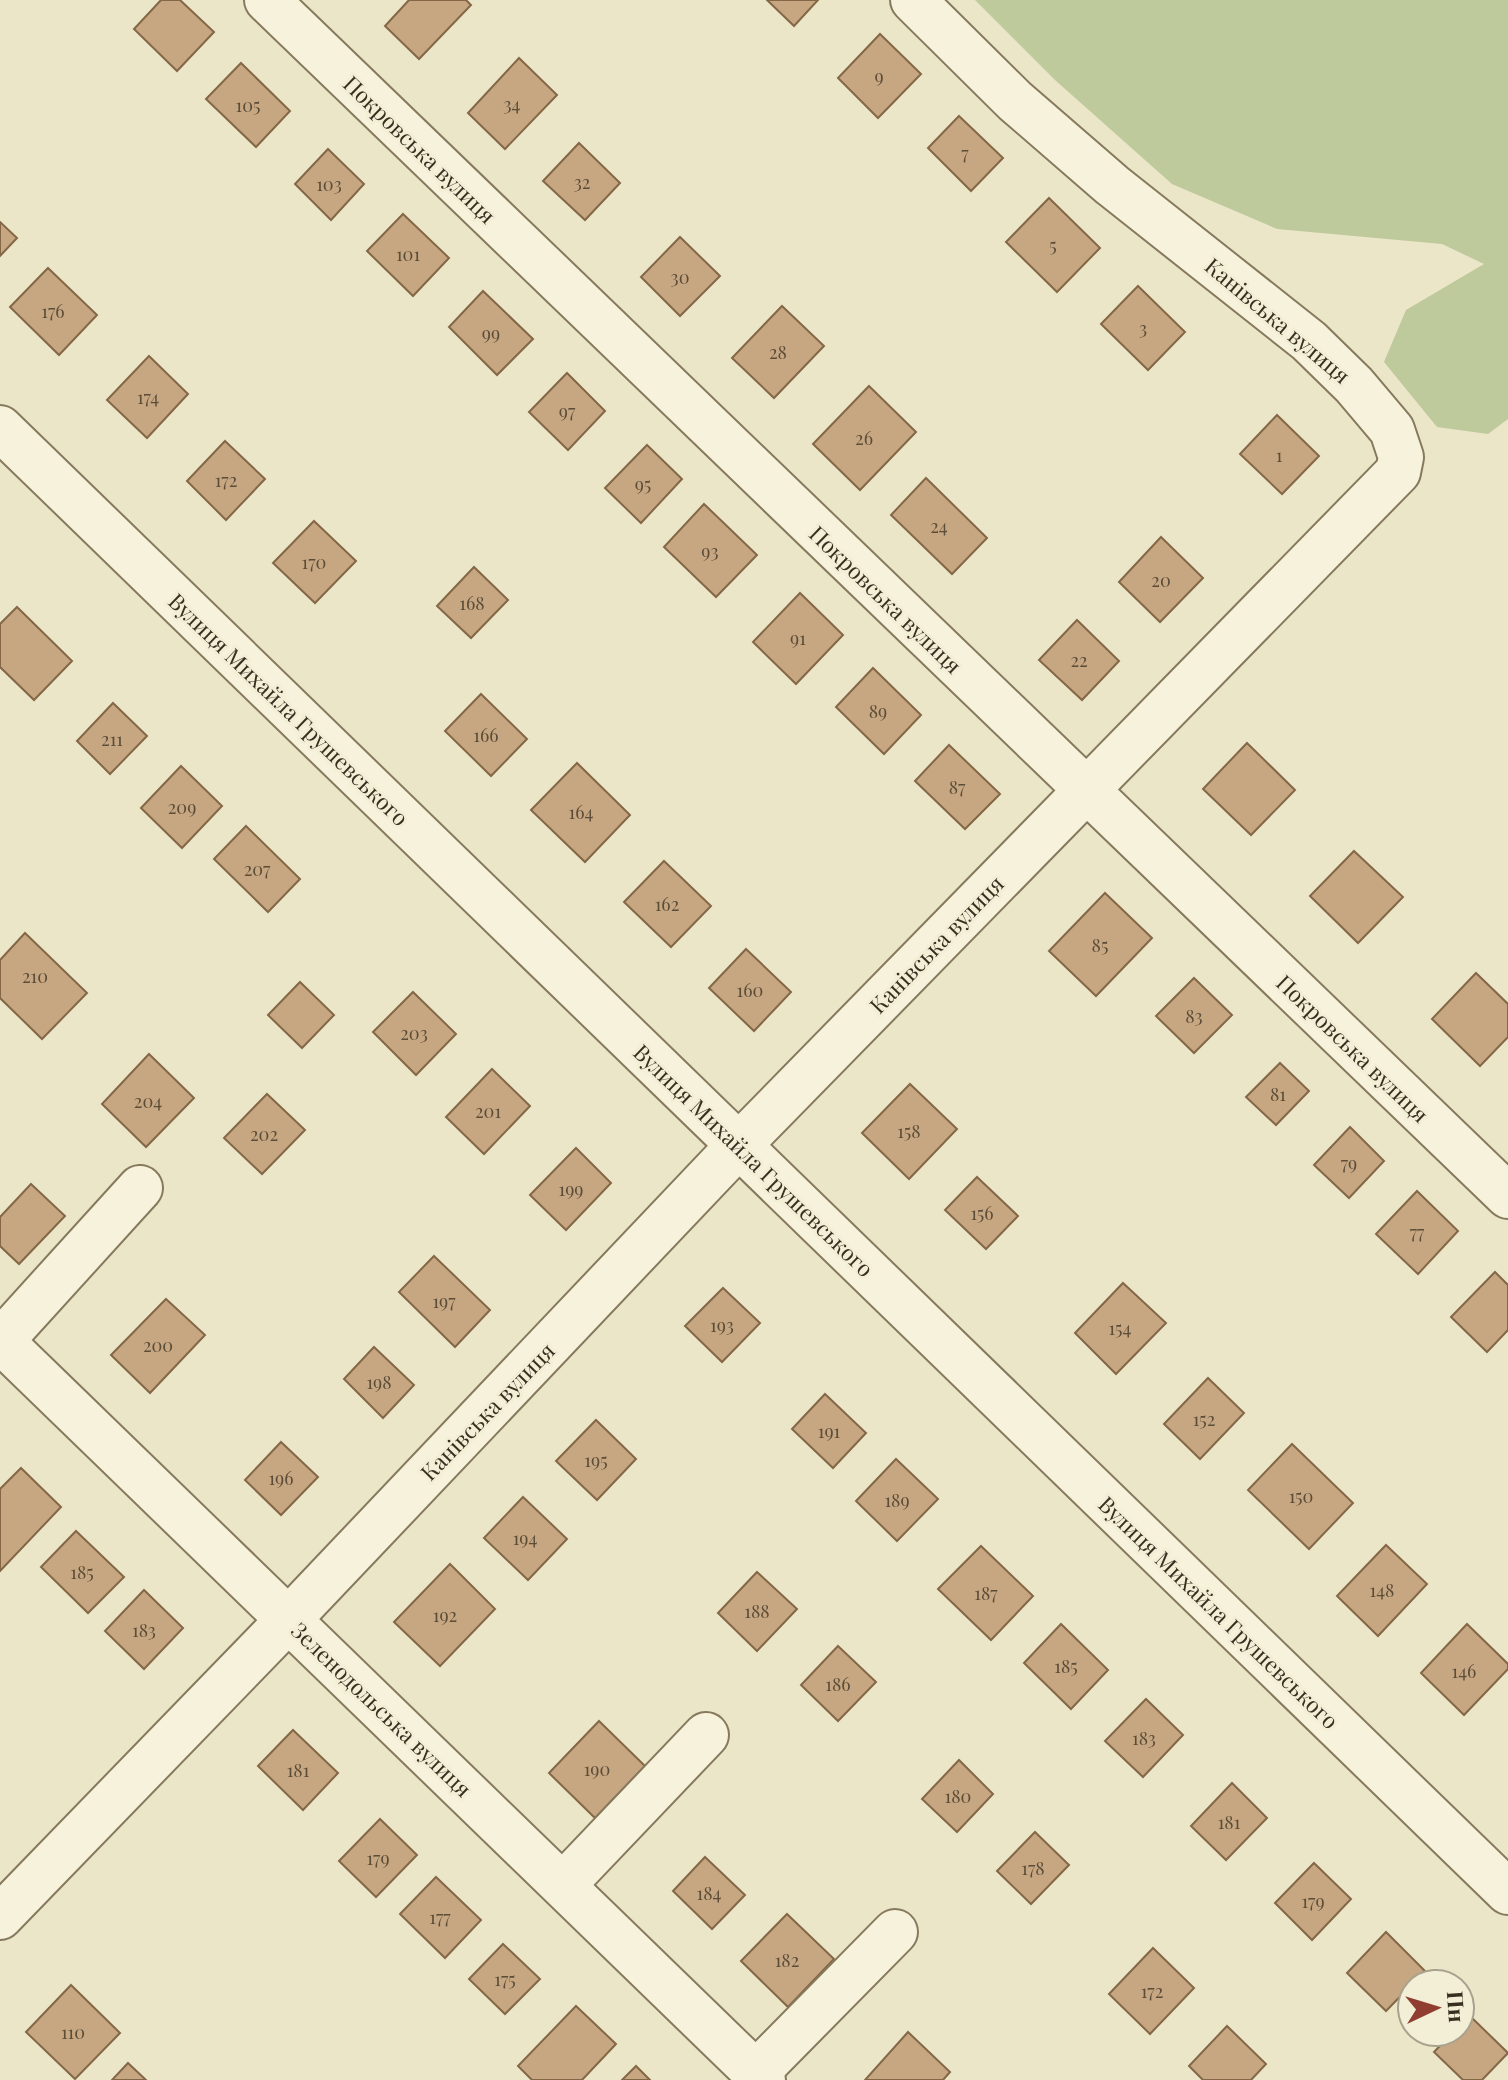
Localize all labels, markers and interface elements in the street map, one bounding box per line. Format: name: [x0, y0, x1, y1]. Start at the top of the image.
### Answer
house number: 9: [874, 64, 884, 88]
street label: Покровська вулиця: [337, 68, 503, 230]
house number: 34: [503, 92, 521, 116]
house number: 105: [236, 93, 260, 117]
house number: 7: [961, 141, 969, 165]
house number: 32: [574, 170, 590, 194]
house number: 103: [316, 172, 342, 196]
house number: 5: [1049, 233, 1057, 257]
house number: 101: [396, 242, 420, 266]
street label: Канівська вулиця: [1199, 250, 1357, 390]
house number: 30: [671, 265, 689, 289]
house number: 176: [41, 299, 65, 323]
house number: 3: [1139, 316, 1147, 340]
house number: 99: [482, 321, 500, 345]
house number: 28: [769, 340, 787, 364]
house number: 174: [137, 385, 159, 409]
house number: 97: [559, 399, 576, 423]
house number: 26: [855, 426, 873, 450]
house number: 1: [1276, 443, 1283, 467]
house number: 172: [215, 468, 237, 492]
house number: 95: [635, 472, 651, 496]
house number: 24: [930, 514, 948, 538]
street label: Покровська вулиця: [803, 518, 969, 680]
house number: 93: [701, 539, 719, 563]
house number: 170: [302, 550, 326, 574]
house number: 20: [1151, 568, 1171, 592]
street label: Вулиця Михайла Грушевського: [162, 586, 416, 832]
house number: 168: [459, 591, 485, 615]
house number: 91: [790, 626, 806, 650]
house number: 22: [1070, 648, 1088, 672]
house number: 89: [869, 699, 887, 723]
house number: 166: [473, 723, 499, 747]
house number: 211: [101, 727, 123, 751]
house number: 87: [949, 775, 966, 799]
house number: 209: [168, 795, 196, 819]
house number: 164: [569, 800, 594, 824]
house number: 207: [244, 857, 271, 881]
street label: Канівська вулиця: [862, 868, 1010, 1020]
house number: 162: [655, 892, 679, 916]
house number: 85: [1092, 933, 1108, 957]
house number: 210: [22, 964, 48, 988]
street label: Покровська вулиця: [1270, 967, 1436, 1129]
house number: 160: [737, 978, 763, 1002]
house number: 83: [1185, 1004, 1203, 1028]
house number: 203: [400, 1021, 428, 1045]
street label: Вулиця Михайла Грушевського: [627, 1037, 881, 1283]
house number: 81: [1270, 1082, 1286, 1106]
house number: 204: [134, 1089, 162, 1113]
house number: 201: [475, 1099, 501, 1123]
house number: 158: [897, 1119, 921, 1143]
house number: 202: [250, 1122, 278, 1146]
house number: 79: [1341, 1151, 1357, 1175]
house number: 199: [559, 1177, 583, 1201]
house number: 156: [970, 1201, 994, 1225]
house number: 77: [1410, 1220, 1425, 1244]
house number: 197: [432, 1289, 456, 1313]
house number: 193: [710, 1313, 734, 1337]
house number: 154: [1109, 1316, 1132, 1340]
house number: 200: [143, 1333, 173, 1357]
street label: Канівська вулиця: [413, 1335, 561, 1487]
house number: 198: [366, 1370, 392, 1394]
house number: 152: [1193, 1407, 1215, 1431]
house number: 191: [818, 1419, 841, 1443]
house number: 195: [584, 1448, 608, 1472]
house number: 196: [268, 1466, 294, 1490]
house number: 150: [1289, 1484, 1313, 1508]
house number: 189: [884, 1488, 910, 1512]
street label: Вулиця Михайла Грушевського: [1092, 1489, 1346, 1735]
house number: 194: [513, 1526, 537, 1550]
house number: 185: [70, 1560, 94, 1584]
house number: 148: [1370, 1578, 1394, 1602]
house number: 187: [974, 1581, 998, 1605]
house number: 188: [744, 1599, 770, 1623]
house number: 192: [433, 1603, 457, 1627]
street label: Зеленодольська вулиця: [285, 1615, 479, 1803]
house number: 183: [132, 1618, 156, 1642]
house number: 185: [1054, 1654, 1078, 1678]
house number: 146: [1452, 1659, 1476, 1683]
house number: 186: [825, 1672, 851, 1696]
house number: 183: [1132, 1726, 1156, 1750]
house number: 190: [584, 1757, 610, 1781]
house number: 181: [287, 1758, 310, 1782]
house number: 180: [945, 1784, 971, 1808]
house number: 181: [1218, 1810, 1241, 1834]
house number: 179: [366, 1846, 390, 1870]
house number: 178: [1021, 1856, 1045, 1880]
house number: 184: [697, 1881, 722, 1905]
house number: 179: [1301, 1889, 1325, 1913]
house number: 177: [429, 1905, 451, 1929]
house number: 182: [775, 1948, 799, 1972]
house number: 175: [494, 1967, 516, 1991]
north arrow: [1396, 1968, 1476, 2048]
house number: 172: [1141, 1979, 1163, 2003]
text: Пн: [1441, 1990, 1473, 2023]
house number: 110: [61, 2020, 85, 2044]

